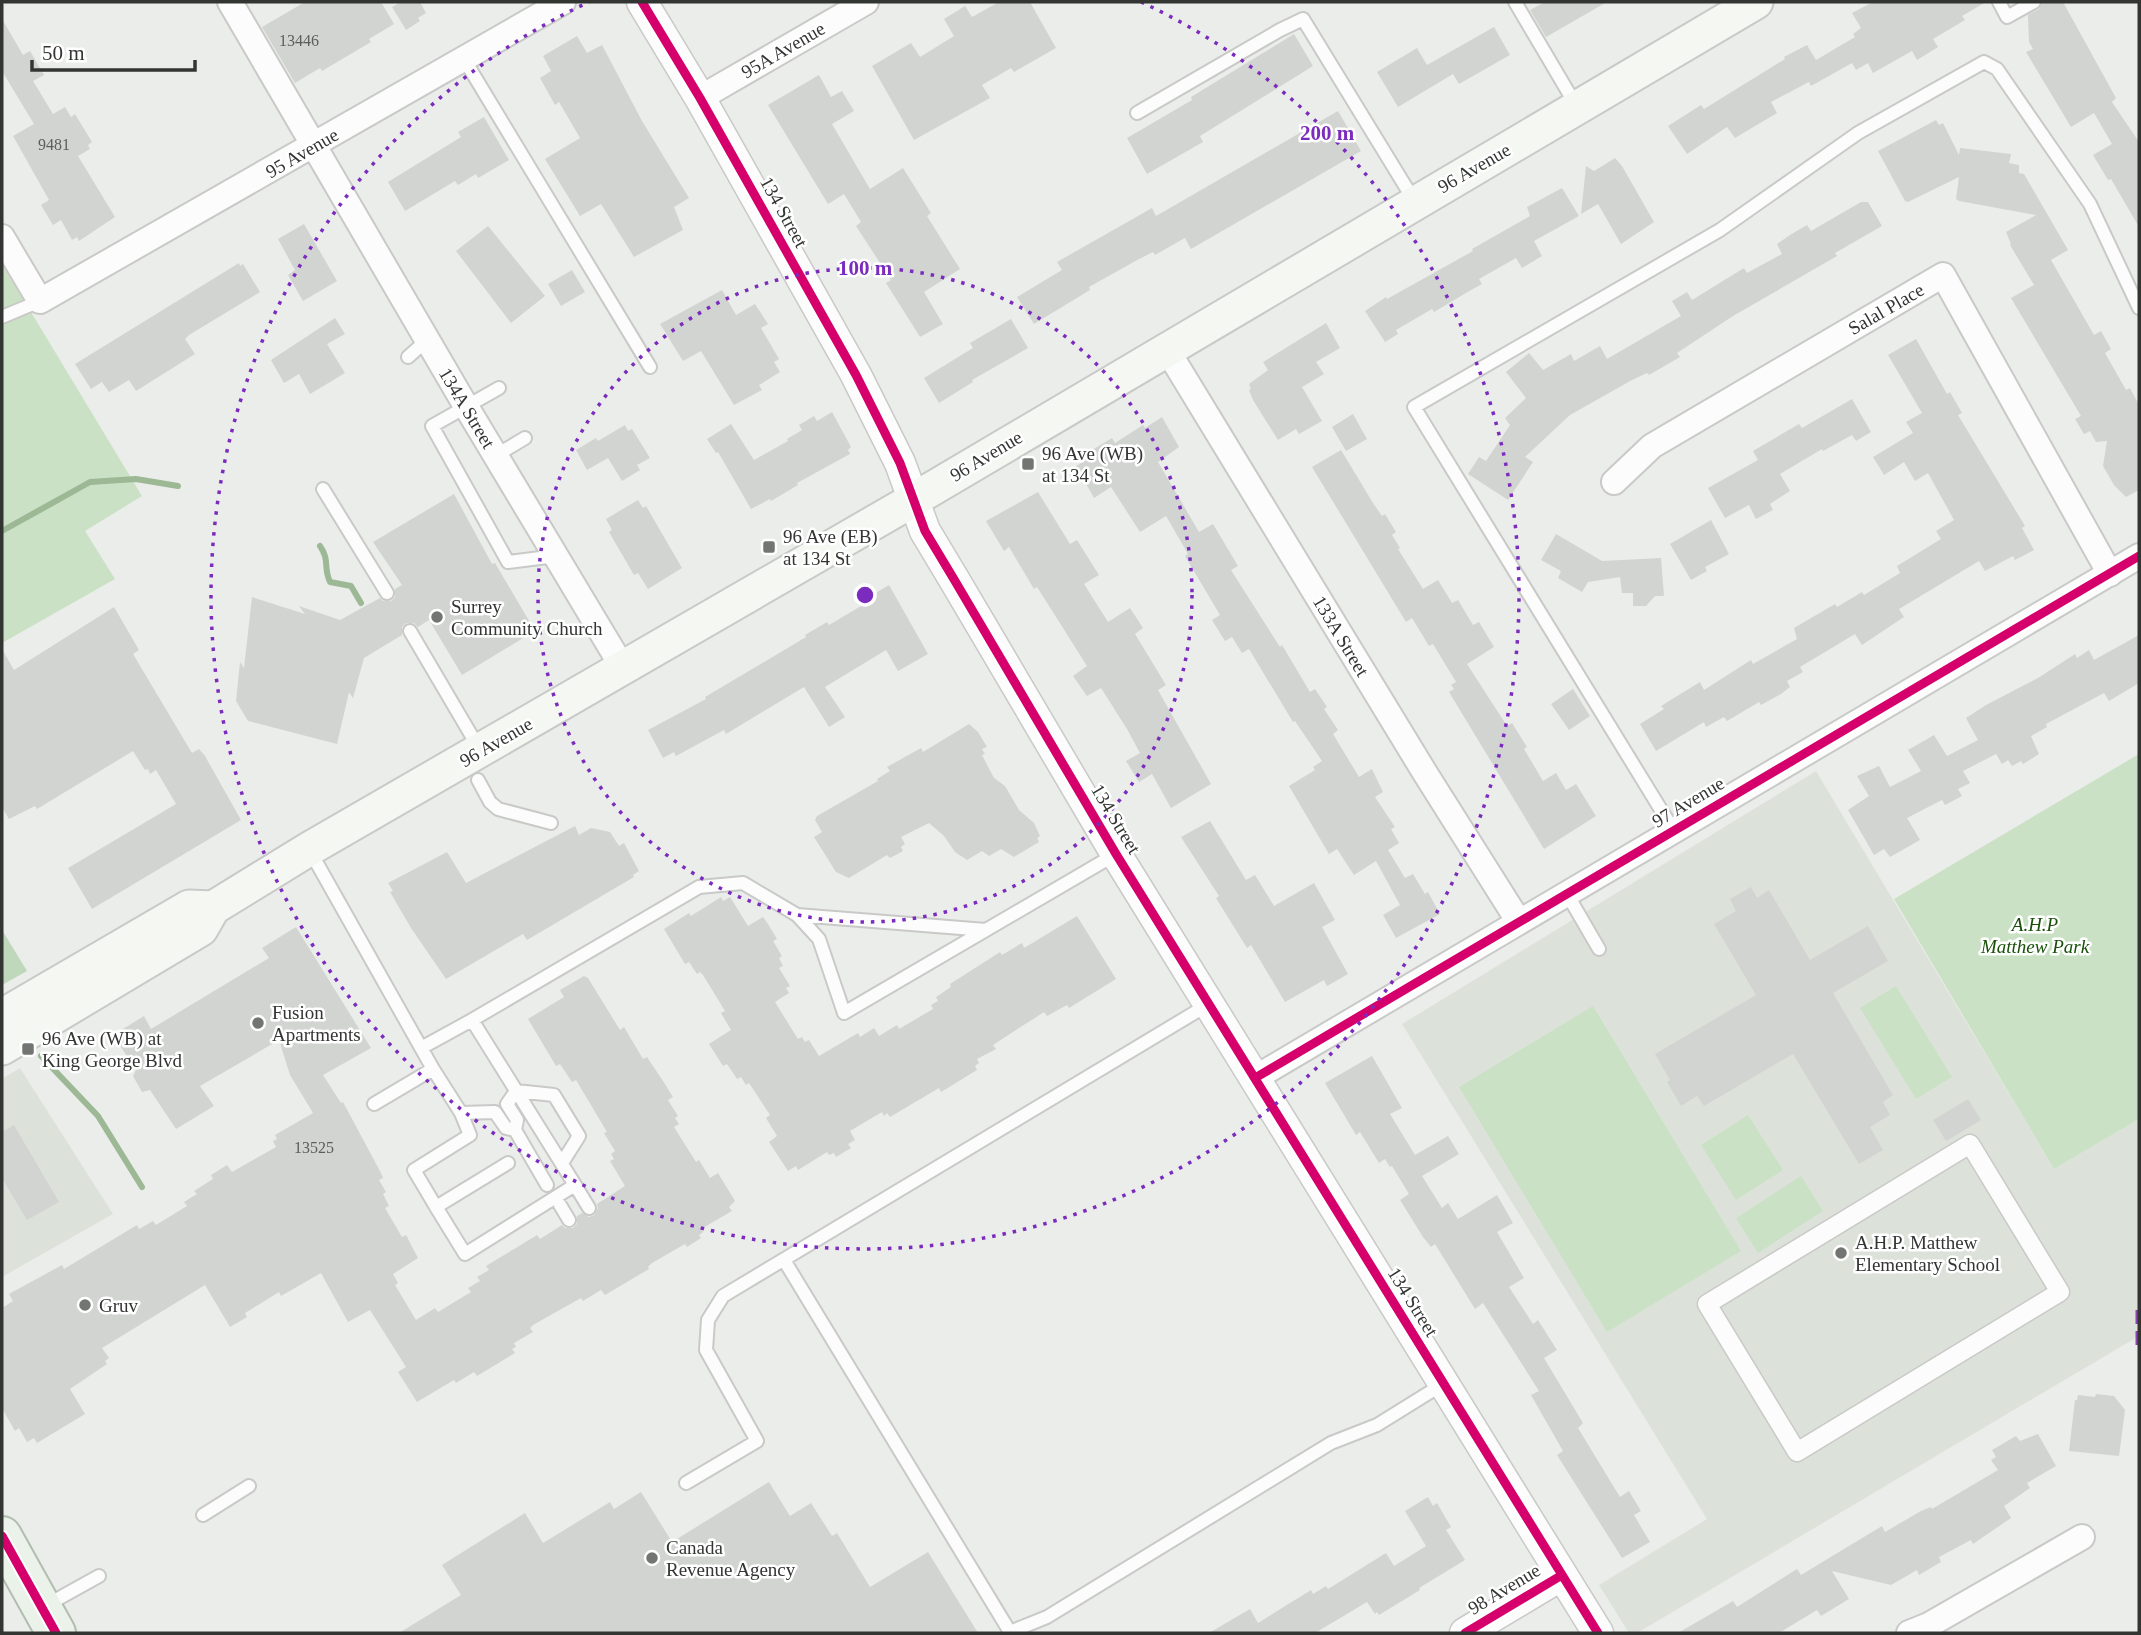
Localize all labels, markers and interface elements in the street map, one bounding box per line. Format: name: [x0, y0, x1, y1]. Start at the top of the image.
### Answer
street label: 95A Avenue: [737, 18, 829, 82]
scale bar: [32, 28, 194, 72]
house number: 13446: [279, 32, 319, 49]
text: 50 m: [42, 41, 85, 65]
text: 200 m: [1300, 121, 1355, 145]
street label: 95 Avenue: [262, 124, 342, 182]
house number: 9481: [38, 136, 70, 153]
street label: 96 Avenue: [1434, 139, 1514, 197]
street label: 134 Street: [756, 173, 812, 252]
text: 100 m: [838, 256, 893, 280]
street label: Salal Place: [1844, 279, 1928, 339]
street label: 134A Street: [435, 364, 500, 453]
street label: 96 Avenue: [946, 426, 1026, 486]
place label: 96 Ave (WB) at 134 St: [1042, 443, 1143, 486]
marker: 96 Ave (WB) at 134 St: [1020, 456, 1036, 472]
place label: 96 Ave (EB) at 134 St: [783, 526, 878, 569]
marker: 96 Ave (EB) at 134 St: [761, 539, 777, 555]
centre of rings: [853, 583, 877, 607]
street label: 133A Street: [1309, 592, 1374, 681]
place label: Surrey Community Church: [451, 596, 603, 639]
marker: Surrey Community Church: [429, 609, 445, 625]
street label: 96 Avenue: [456, 713, 536, 771]
street label: 97 Avenue: [1648, 772, 1728, 832]
street label: 134 Street: [1087, 780, 1145, 858]
park label: A.H.P Matthew Park: [1980, 914, 2090, 957]
place label: Fusion Apartments: [272, 1002, 361, 1045]
marker: Fusion Apartments: [250, 1015, 266, 1031]
place label: 96 Ave (WB) at King George Blvd: [42, 1028, 183, 1071]
marker: 96 Ave (WB) at King George Blvd: [20, 1041, 36, 1057]
house number: 13525: [294, 1139, 334, 1156]
place label: A.H.P. Matthew Elementary School: [1855, 1232, 2000, 1275]
marker: A.H.P. Matthew Elementary School: [1833, 1245, 1849, 1261]
street label: 134 Street: [1384, 1264, 1443, 1341]
place label: Gruv: [99, 1295, 139, 1316]
marker: Gruv: [77, 1297, 93, 1313]
place label: Canada Revenue Agency: [666, 1537, 796, 1580]
marker: Canada Revenue Agency: [644, 1550, 660, 1566]
street label: 98 Avenue: [1464, 1559, 1544, 1619]

